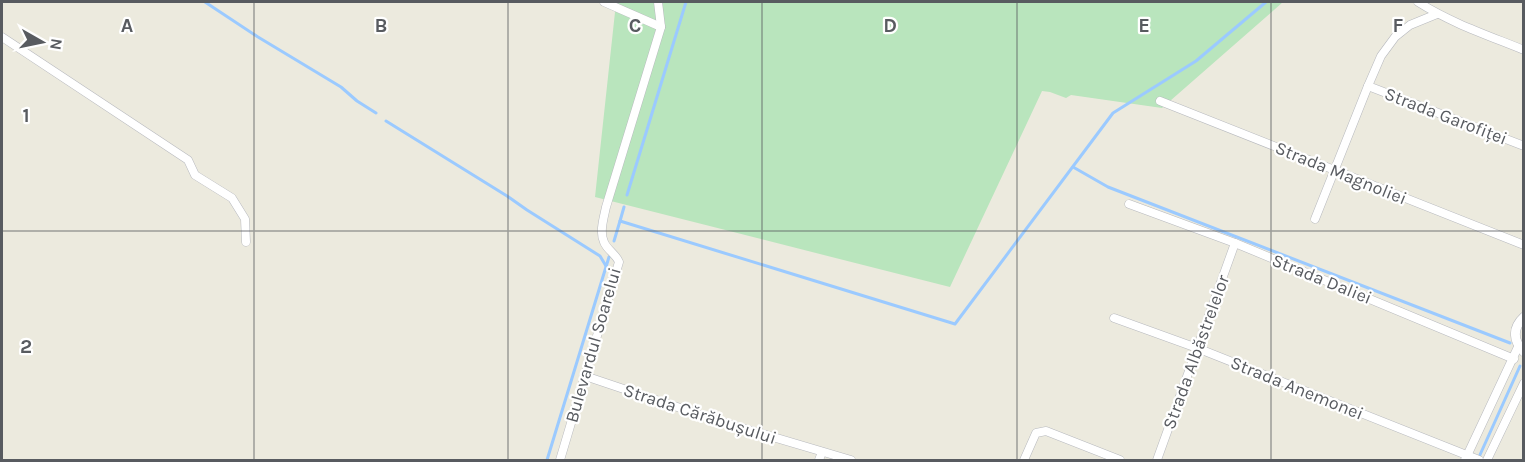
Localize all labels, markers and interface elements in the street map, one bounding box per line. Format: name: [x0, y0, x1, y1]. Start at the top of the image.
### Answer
north arrow: [12, 12, 72, 72]
text: A: [121, 14, 134, 37]
text: B: [375, 14, 387, 37]
text: C: [629, 14, 641, 37]
text: D: [883, 14, 897, 37]
text: E: [1138, 14, 1150, 37]
text: F: [1393, 14, 1404, 37]
text: N: [46, 37, 67, 51]
street label: Strada Garofiței: [1382, 82, 1510, 150]
text: 1: [22, 104, 30, 127]
street label: Strada Magnoliei: [1272, 137, 1410, 209]
street label: Strada Daliei: [1269, 249, 1375, 309]
street label: Bulevardul Soarelui: [560, 265, 626, 425]
street label: Strada Albăstrelelor: [1158, 271, 1234, 432]
text: 2: [20, 335, 32, 358]
street label: Strada Anemonei: [1227, 351, 1367, 425]
street label: Strada Cărăbușului: [621, 379, 779, 449]

